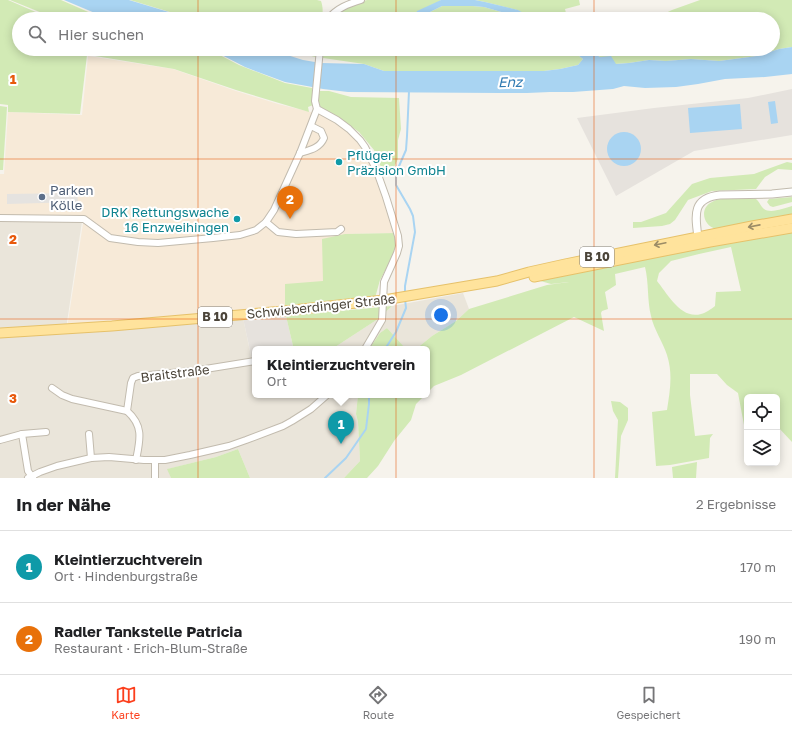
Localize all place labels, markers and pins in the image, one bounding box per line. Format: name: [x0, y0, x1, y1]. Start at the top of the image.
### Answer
place label: Pflüger Präzision GmbH: [347, 147, 446, 178]
marker: Pflüger Präzision GmbH: [334, 157, 344, 167]
place label: Parken Kölle: [50, 182, 93, 213]
pin: 2: [277, 186, 303, 219]
marker: Parken Kölle: [37, 192, 47, 202]
place label: DRK Rettungswache 16 Enzweihingen: [101, 204, 229, 235]
marker: DRK Rettungswache 16 Enzweihingen: [232, 214, 242, 224]
pin: 1: [328, 411, 354, 444]

